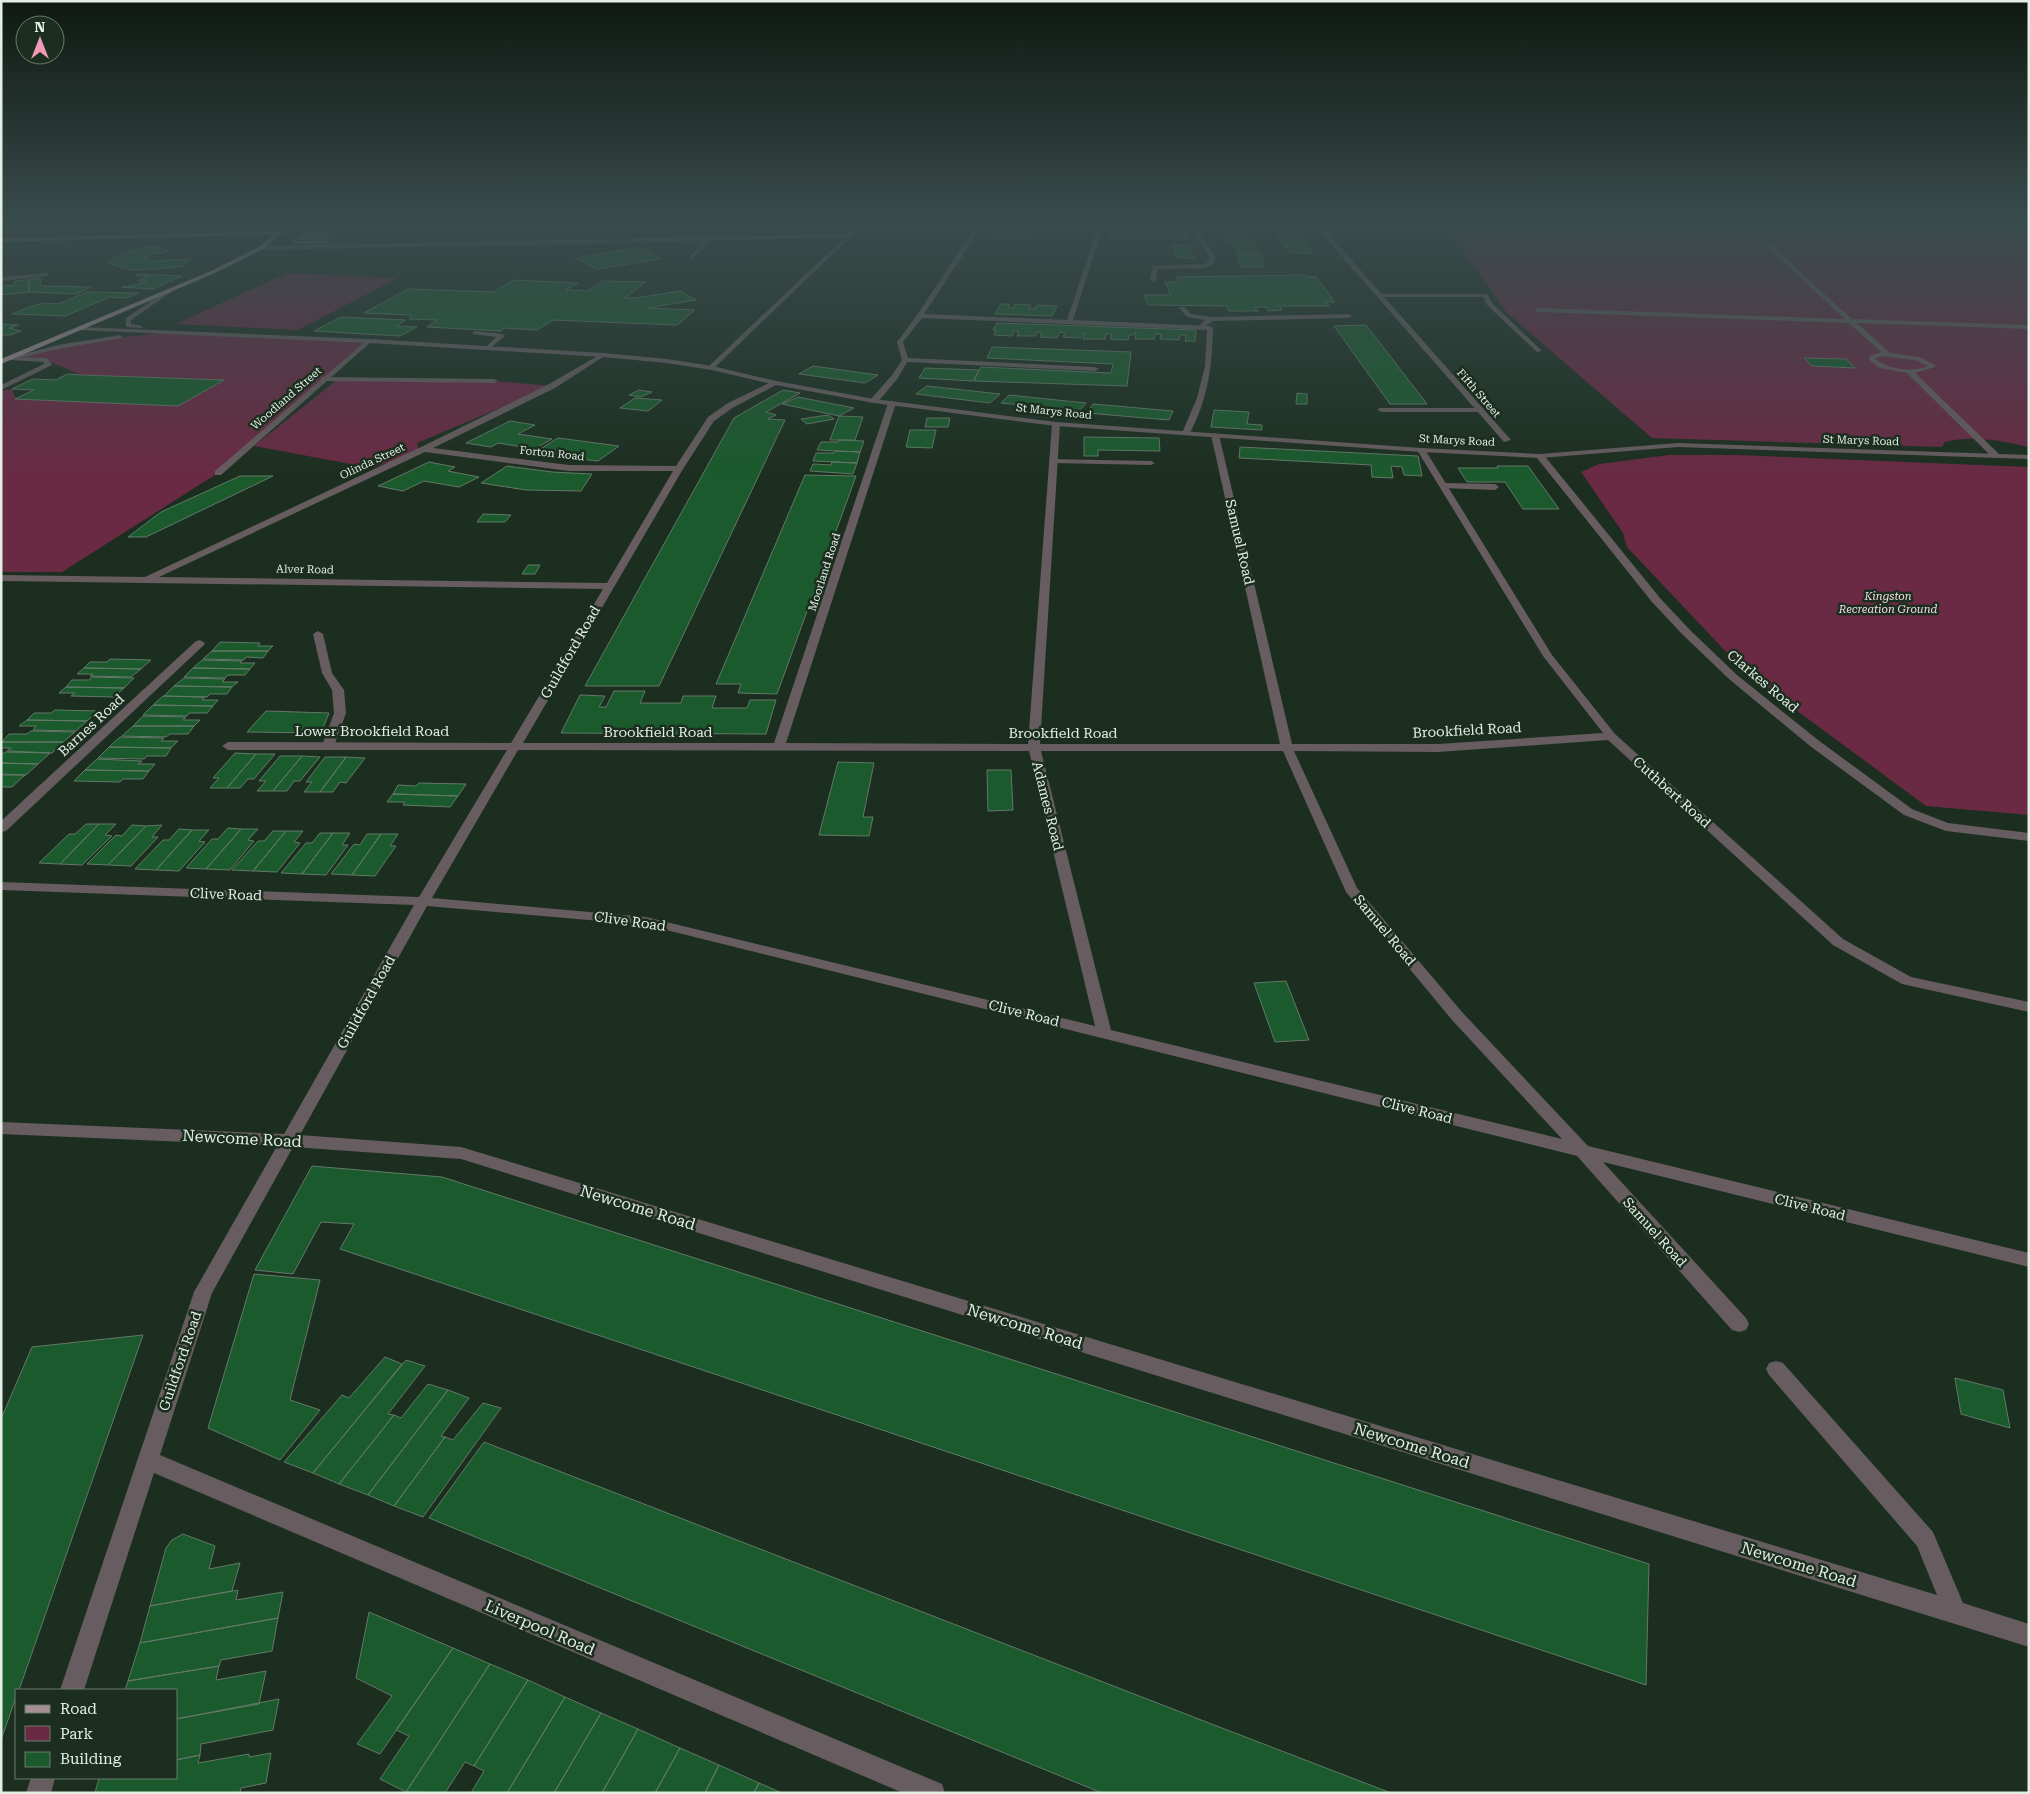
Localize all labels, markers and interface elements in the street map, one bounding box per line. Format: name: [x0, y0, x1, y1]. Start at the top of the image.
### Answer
north arrow: [15, 15, 65, 65]
text: N: [35, 19, 46, 35]
street label: Woodland Street: [248, 364, 324, 433]
street label: Fifth Street: [1454, 366, 1503, 420]
street label: St Marys Road: [1015, 401, 1093, 422]
street label: St Marys Road: [1419, 432, 1495, 449]
street label: St Marys Road: [1823, 433, 1899, 448]
street label: Olinda Street: [338, 441, 407, 482]
street label: Forton Road: [519, 444, 585, 463]
street label: Samuel Road: [1222, 498, 1258, 586]
street label: Moorland Road: [806, 531, 843, 613]
street label: Alver Road: [276, 562, 334, 577]
park label: Kingston Recreation Ground: [1838, 590, 1937, 616]
street label: Guildford Road: [537, 603, 603, 701]
street label: Clarkes Road: [1724, 646, 1802, 716]
street label: Barnes Road: [55, 691, 127, 759]
street label: Brookfield Road: [1412, 719, 1522, 741]
street label: Lower Brookfield Road: [295, 723, 449, 739]
street label: Brookfield Road: [603, 724, 713, 740]
street label: Brookfield Road: [1008, 725, 1118, 741]
street label: Cuthbert Road: [1630, 753, 1714, 831]
street label: Adames Road: [1029, 760, 1067, 852]
street label: Clive Road: [190, 885, 262, 903]
street label: Samuel Road: [1351, 891, 1419, 969]
street label: Clive Road: [593, 908, 667, 934]
street label: Guildford Road: [334, 953, 398, 1051]
street label: Clive Road: [987, 996, 1061, 1030]
street label: Clive Road: [1380, 1093, 1454, 1127]
street label: Newcome Road: [182, 1126, 302, 1151]
street label: Newcome Road: [578, 1181, 698, 1234]
street label: Clive Road: [1773, 1190, 1847, 1224]
street label: Samuel Road: [1620, 1194, 1690, 1270]
street label: Newcome Road: [965, 1300, 1085, 1353]
street label: Guildford Road: [155, 1309, 205, 1413]
street label: Newcome Road: [1352, 1419, 1472, 1472]
street label: Newcome Road: [1739, 1538, 1859, 1591]
street label: Liverpool Road: [482, 1596, 598, 1659]
legend: [15, 1689, 178, 1779]
text: Road: [60, 1700, 97, 1718]
text: Park: [60, 1725, 94, 1743]
text: Building: [60, 1750, 122, 1768]

